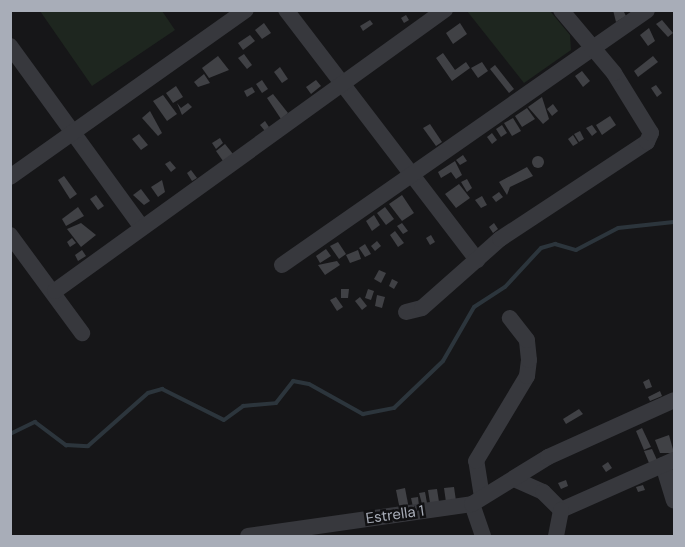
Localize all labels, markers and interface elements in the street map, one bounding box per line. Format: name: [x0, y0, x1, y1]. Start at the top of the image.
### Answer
street label: Estrella 1: [365, 502, 425, 528]

